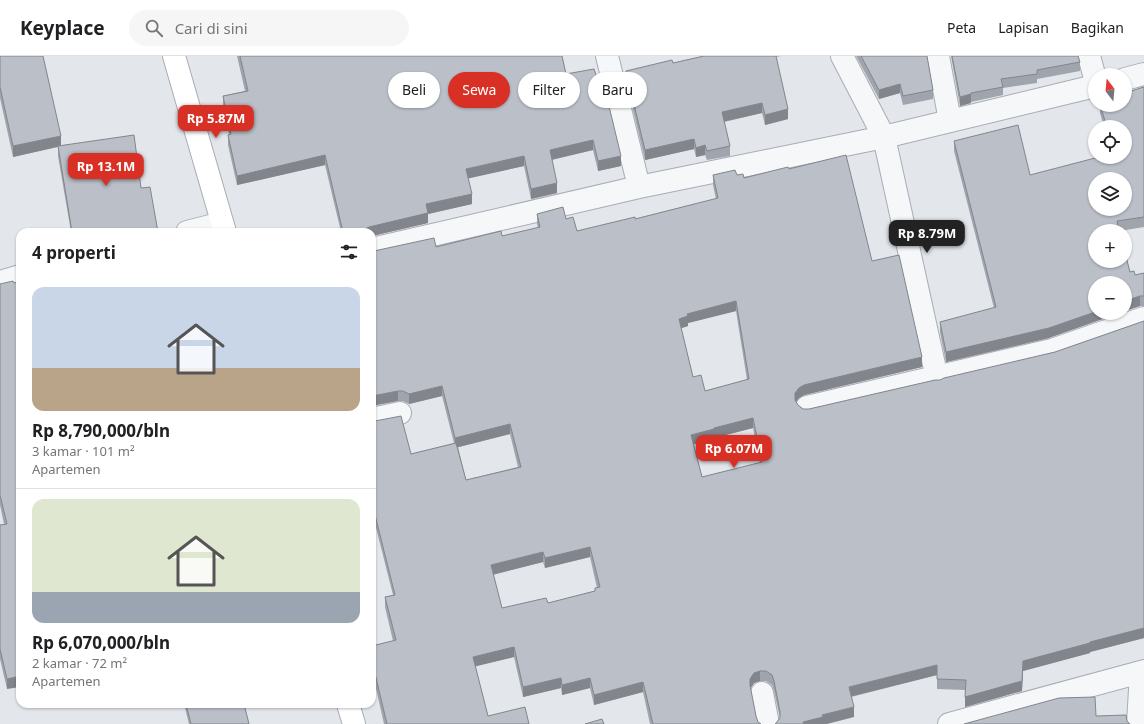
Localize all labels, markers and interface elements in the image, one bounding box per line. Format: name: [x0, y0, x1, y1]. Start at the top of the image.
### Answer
search box: [129, 10, 409, 46]
text: Keyplace: [20, 15, 105, 41]
icon: search: [143, 17, 165, 39]
text: Cari di sini: [175, 18, 248, 38]
text: Peta: [947, 18, 976, 37]
text: Lapisan: [998, 18, 1049, 37]
text: Bagikan: [1071, 18, 1124, 37]
north arrow: [1088, 68, 1132, 112]
map controls: [1088, 68, 1132, 320]
chip: Beli: [388, 72, 440, 108]
chip: Sewa: [448, 72, 510, 108]
chip: Filter: [518, 72, 580, 108]
chip: Baru: [588, 72, 647, 108]
pin: Rp 5.87M: [175, 105, 257, 139]
text: Rp 5.87M: [187, 109, 245, 127]
button: locate: [1088, 120, 1132, 164]
pin: Rp 13.1M: [65, 153, 147, 187]
text: Rp 13.1M: [77, 157, 135, 175]
button: layers: [1088, 172, 1132, 216]
pin: Rp 8.79M: [886, 220, 968, 254]
text: Rp 8.79M: [898, 224, 956, 242]
button: +: [1088, 224, 1132, 268]
text: 4 properti: [32, 241, 116, 264]
icon: filters: [338, 241, 360, 263]
button: −: [1088, 276, 1132, 320]
icon: home: [160, 313, 232, 385]
text: Rp 8,790,000/bln: [32, 419, 170, 442]
pin: Rp 6.07M: [693, 435, 775, 469]
text: Rp 6.07M: [705, 439, 763, 457]
text: 3 kamar · 101 m²: [32, 442, 135, 460]
text: Apartemen: [32, 460, 101, 478]
icon: home: [160, 525, 232, 597]
text: Rp 6,070,000/bln: [32, 631, 170, 654]
text: 2 kamar · 72 m²: [32, 654, 127, 672]
text: Apartemen: [32, 672, 101, 690]

